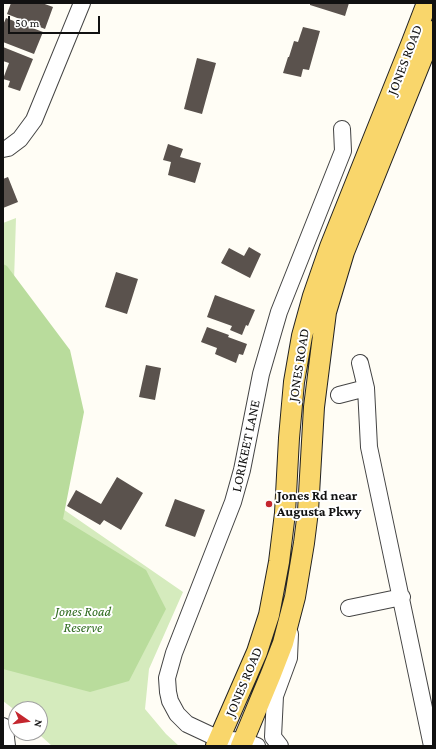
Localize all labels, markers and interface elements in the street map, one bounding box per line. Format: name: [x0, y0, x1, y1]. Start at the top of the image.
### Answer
scale bar: [10, 8, 102, 34]
text: 50 m: [15, 16, 39, 30]
street label: JONES ROAD: [384, 23, 426, 97]
street label: JONES ROAD: [285, 327, 313, 403]
street label: LORIKEET LANE: [228, 399, 264, 493]
place label: Jones Rd near Augusta Pkwy: [277, 488, 361, 520]
marker: Jones Rd near Augusta Pkwy: [264, 499, 274, 509]
park label: Jones Road Reserve: [55, 604, 111, 636]
street label: JONES ROAD: [222, 645, 266, 719]
north arrow: [8, 701, 48, 741]
text: N: [32, 718, 45, 728]

